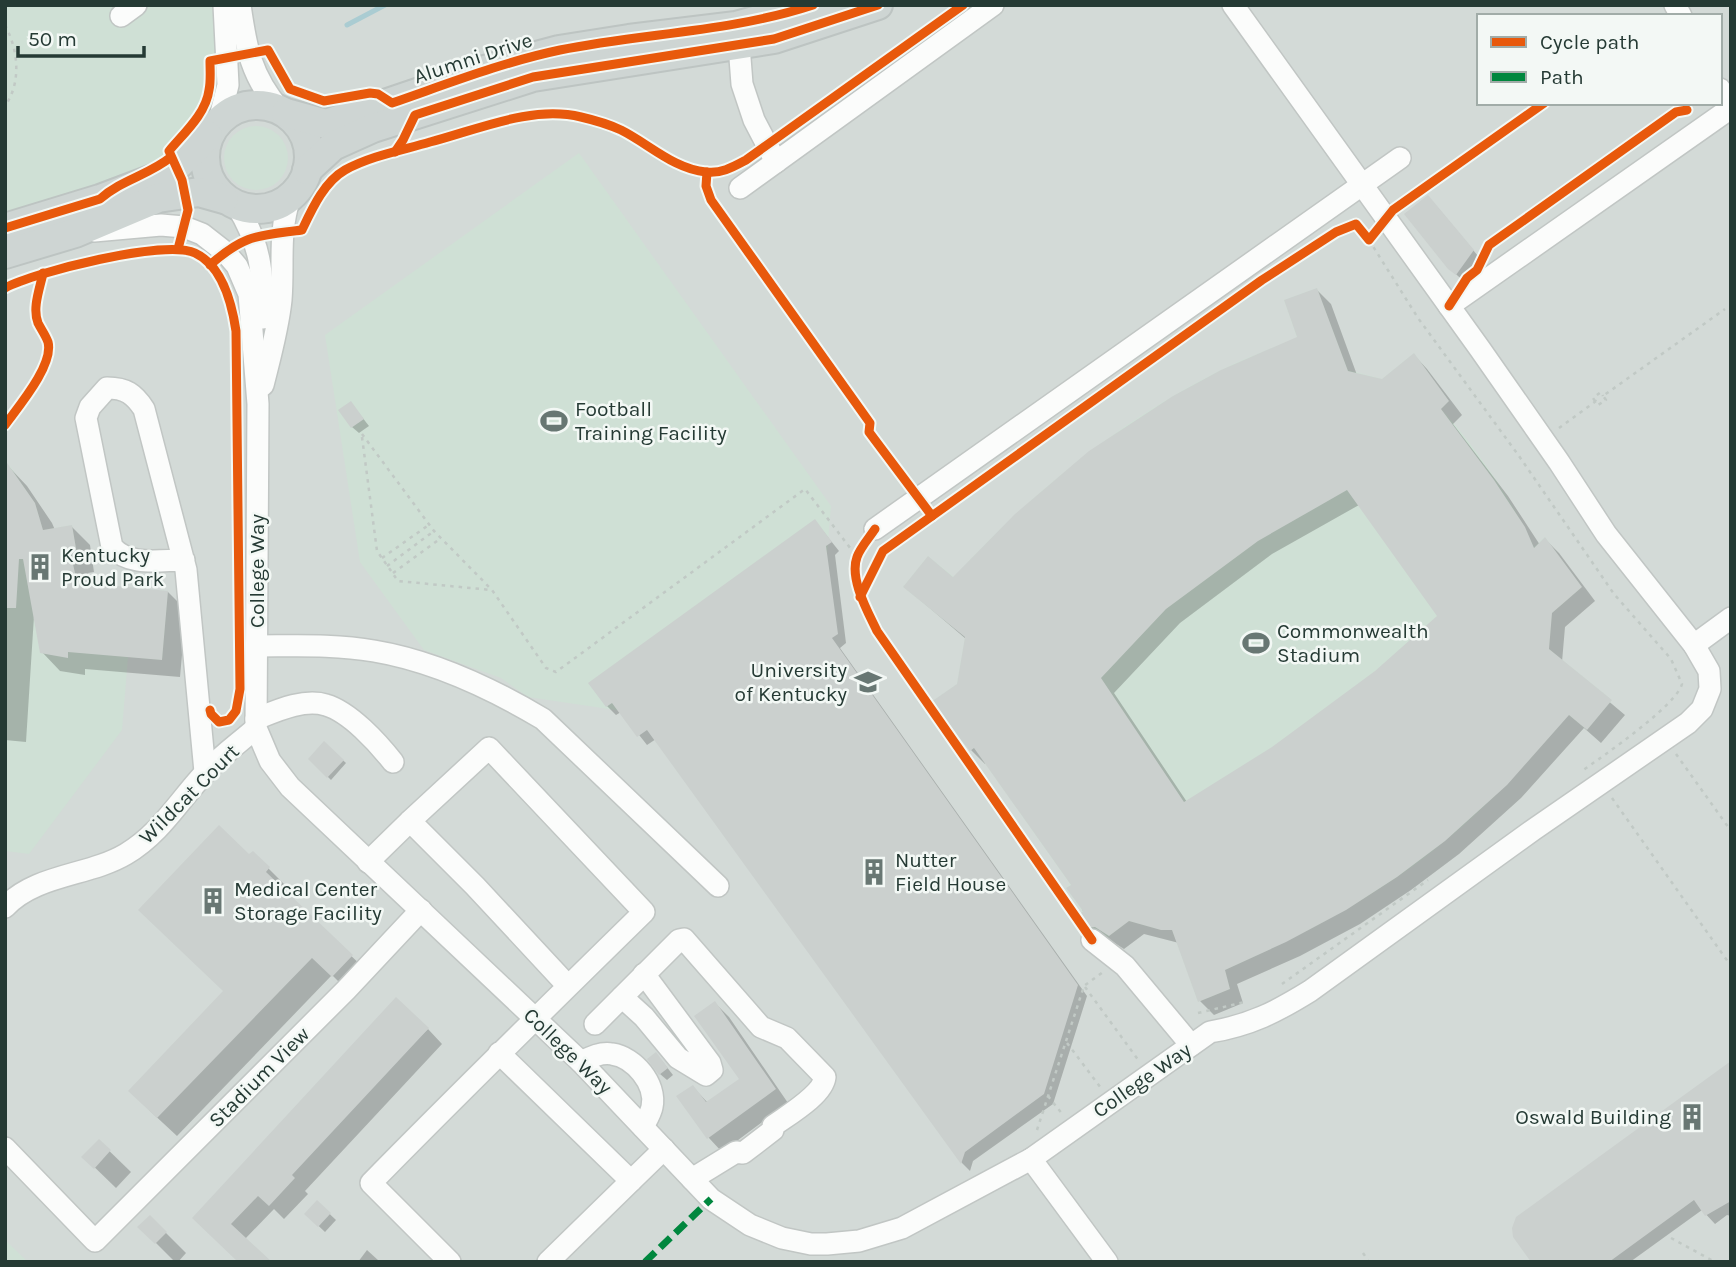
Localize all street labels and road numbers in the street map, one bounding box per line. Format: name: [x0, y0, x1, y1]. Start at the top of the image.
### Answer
street label: Alumni Drive: [411, 28, 535, 88]
street label: College Way: [245, 514, 269, 628]
street label: Wildcat Court: [134, 739, 244, 849]
street label: College Way: [519, 1003, 617, 1099]
street label: Stadium View: [204, 1022, 314, 1132]
street label: College Way: [1088, 1037, 1196, 1123]

